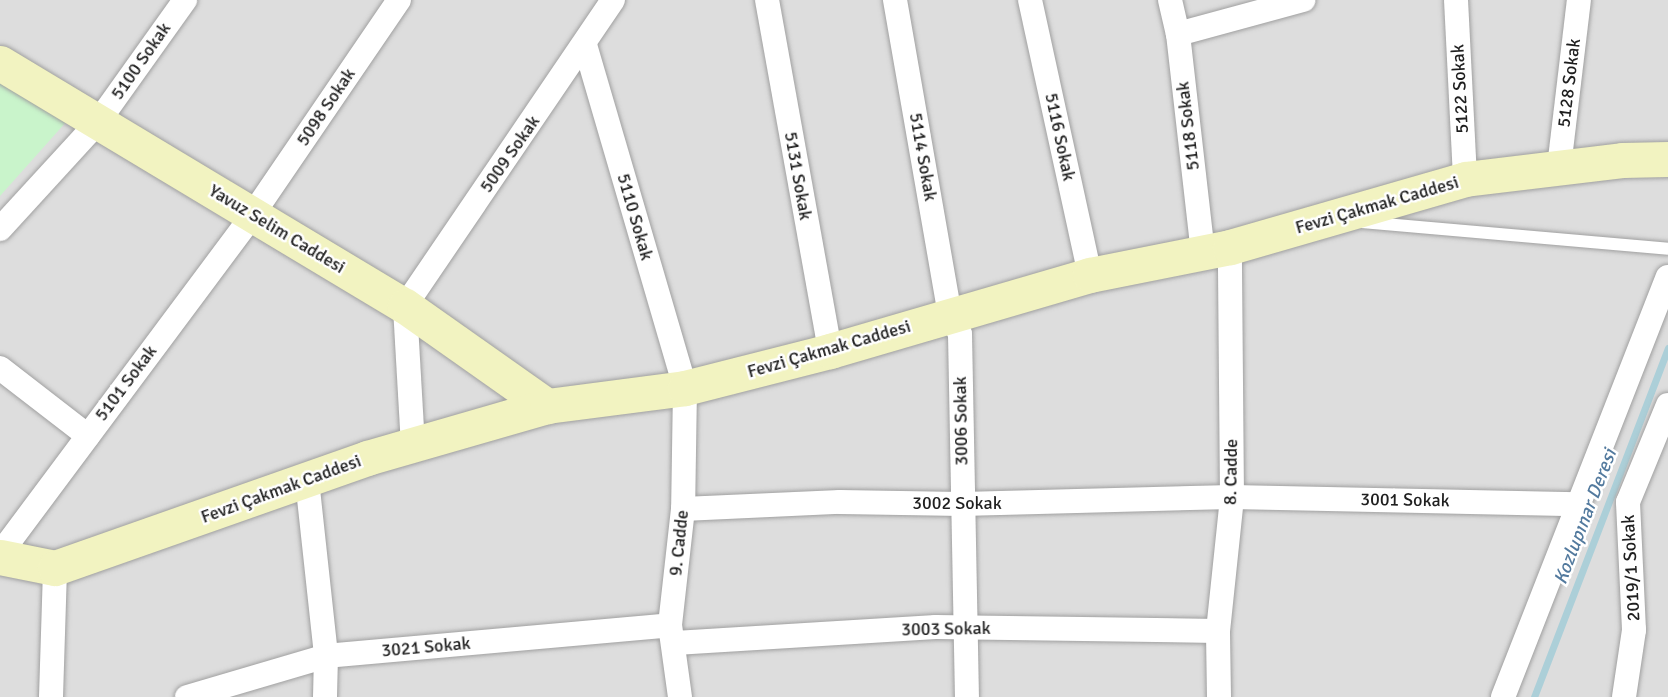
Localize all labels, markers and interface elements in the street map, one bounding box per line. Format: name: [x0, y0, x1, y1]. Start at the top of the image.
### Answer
street label: 5100 Sokak: [107, 18, 175, 104]
street label: 5128 Sokak: [1553, 37, 1585, 129]
street label: 5122 Sokak: [1447, 44, 1473, 134]
street label: 5098 Sokak: [292, 64, 360, 150]
street label: 5118 Sokak: [1172, 80, 1204, 172]
street label: 5116 Sokak: [1040, 91, 1080, 183]
street label: 5009 Sokak: [476, 111, 544, 197]
street label: 5114 Sokak: [905, 111, 941, 203]
street label: 5131 Sokak: [780, 130, 816, 222]
street label: 5110 Sokak: [612, 171, 658, 263]
street label: Fevzi Çakmak Caddesi: [1293, 171, 1461, 239]
street label: Yavuz Selim Caddesi: [205, 180, 349, 278]
street label: Fevzi Çakmak Caddesi: [745, 315, 913, 383]
street label: 5101 Sokak: [90, 341, 162, 425]
street label: 3006 Sokak: [949, 376, 973, 466]
street label: 8. Cadde: [1220, 439, 1242, 505]
water label: Kozlupınar Deresi: [1550, 446, 1622, 588]
street label: Fevzi Çakmak Caddesi: [198, 450, 364, 528]
street label: 3001 Sokak: [1360, 488, 1450, 512]
street label: 3002 Sokak: [912, 492, 1002, 514]
street label: 9. Cadde: [665, 509, 693, 577]
street label: 2019/1 Sokak: [1617, 514, 1645, 622]
street label: 3003 Sokak: [901, 617, 991, 641]
street label: 3021 Sokak: [381, 632, 471, 662]

